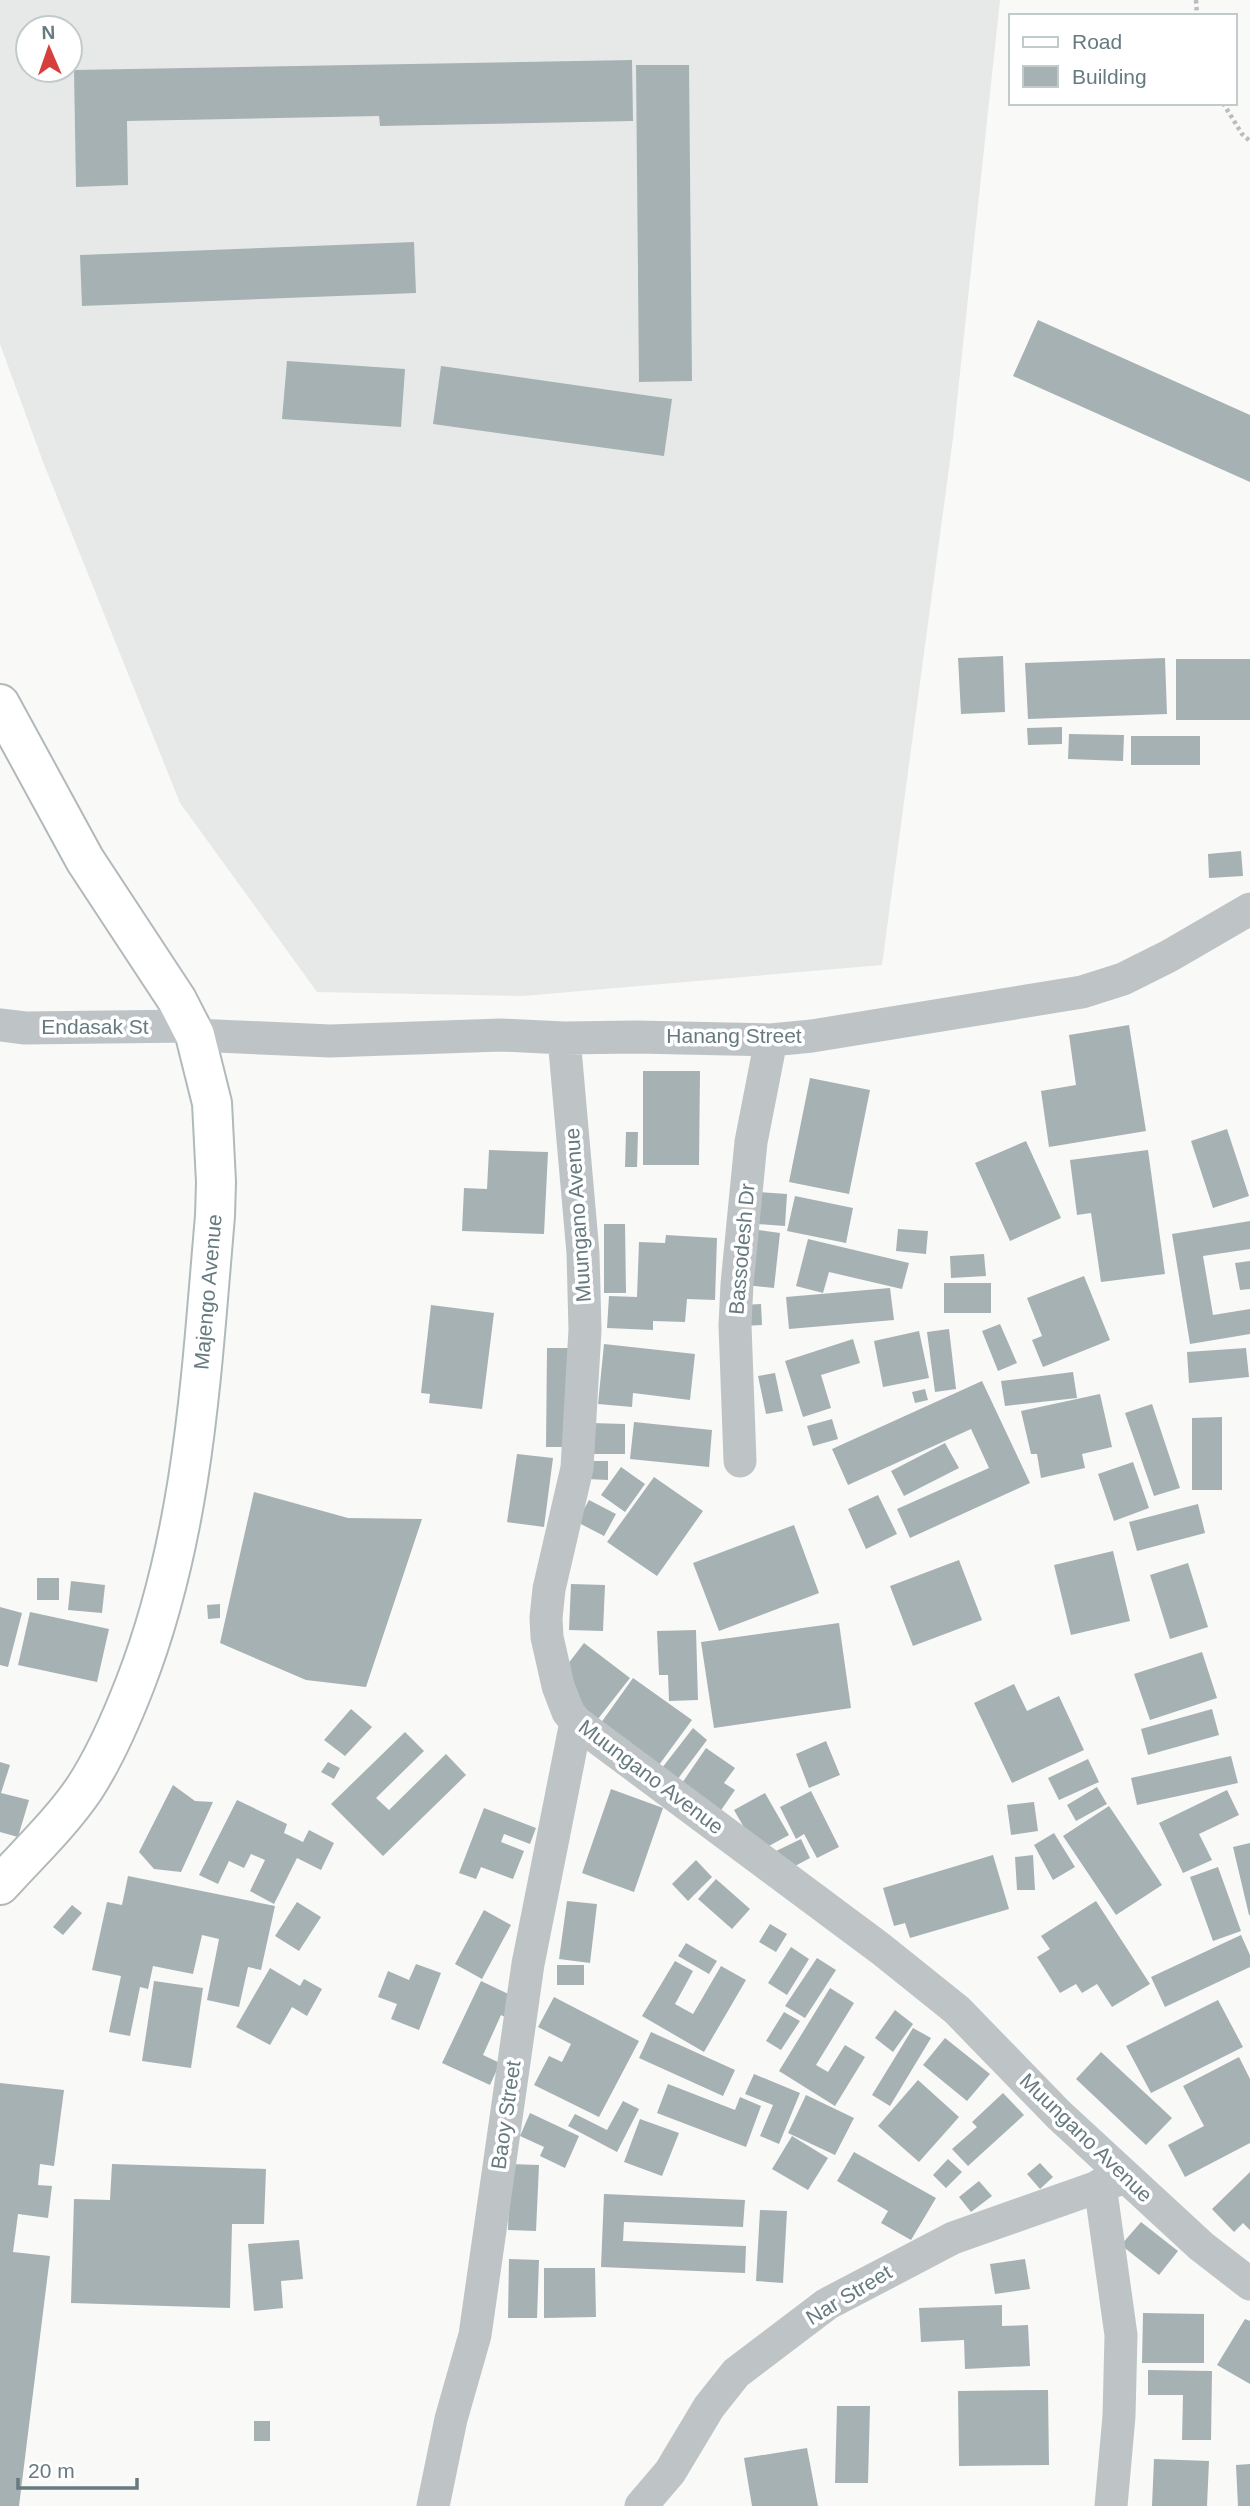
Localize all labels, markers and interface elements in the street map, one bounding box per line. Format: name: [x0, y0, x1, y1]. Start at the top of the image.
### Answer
north arrow: [14, 14, 84, 84]
legend: [1009, 14, 1236, 105]
text: N: [41, 22, 56, 43]
text: Road: [1072, 30, 1122, 53]
text: Building: [1072, 65, 1147, 88]
street label: Endasak St: [41, 1015, 149, 1038]
street label: Hanang Street: [666, 1024, 802, 1047]
street label: Muungano Avenue: [560, 1127, 595, 1303]
street label: Bassodesh Dr: [724, 1182, 759, 1316]
street label: Majengo Avenue: [189, 1213, 226, 1371]
street label: Muungano Avenue: [575, 1715, 728, 1838]
street label: Baoy Street: [486, 2059, 525, 2171]
street label: Muungano Avenue: [1015, 2069, 1157, 2207]
street label: Nar Street: [802, 2260, 896, 2329]
scale bar: [18, 2446, 136, 2490]
text: 20 m: [28, 2459, 75, 2482]

